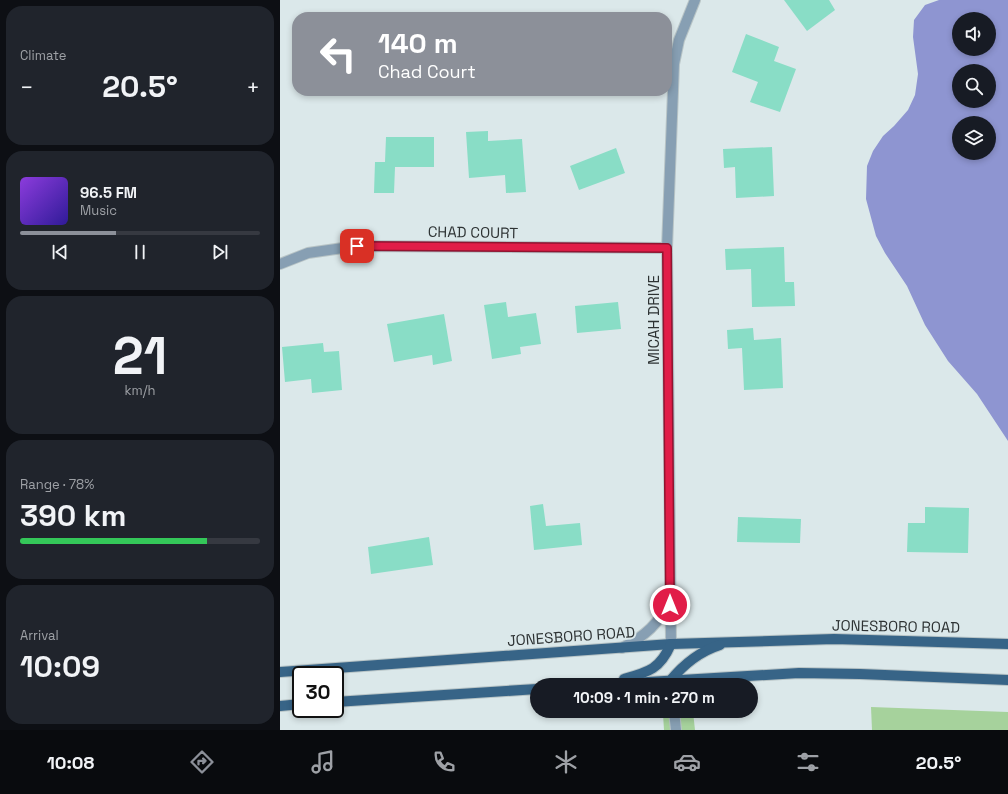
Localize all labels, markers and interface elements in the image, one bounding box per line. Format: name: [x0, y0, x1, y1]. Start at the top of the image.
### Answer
map controls: [952, 12, 996, 160]
button: sound: [952, 12, 996, 56]
text: 140 m: [378, 25, 458, 61]
icon: left: [312, 28, 364, 80]
text: Climate: [20, 47, 66, 64]
text: Chad Court: [378, 60, 476, 83]
button: search: [952, 64, 996, 108]
text: 20.5°: [102, 67, 178, 106]
text: −: [20, 73, 34, 101]
text: +: [246, 73, 260, 101]
button: layers: [952, 116, 996, 160]
text: 96.5 FM: [80, 183, 137, 202]
text: Music: [80, 202, 117, 219]
street label: CHAD COURT: [428, 222, 519, 242]
pin: [340, 229, 374, 263]
icon: arrive: [346, 235, 368, 257]
icon: previous: [49, 241, 71, 263]
icon: pause: [129, 241, 151, 263]
icon: next: [209, 241, 231, 263]
street label: MICAH DRIVE: [644, 275, 663, 365]
text: 21: [113, 323, 167, 389]
text: km/h: [125, 382, 155, 399]
text: Range · 78%: [20, 476, 94, 493]
text: 390 km: [20, 496, 126, 535]
position arrow: [649, 584, 691, 626]
street label: JONESBORO ROAD: [832, 615, 960, 637]
street label: JONESBORO ROAD: [506, 622, 636, 650]
text: Arrival: [20, 627, 59, 644]
text: 10:09: [20, 647, 100, 686]
speed limit sign: 30: [292, 666, 344, 718]
text: 10:09 · 1 min · 270 m: [573, 688, 715, 707]
icon: directions: [188, 748, 216, 776]
icon: music: [309, 748, 337, 776]
icon: phone: [430, 748, 458, 776]
icon: climate: [552, 748, 580, 776]
icon: car: [673, 748, 701, 776]
icon: filters: [794, 748, 822, 776]
text: 10:08: [47, 751, 94, 774]
text: 20.5°: [916, 751, 961, 774]

